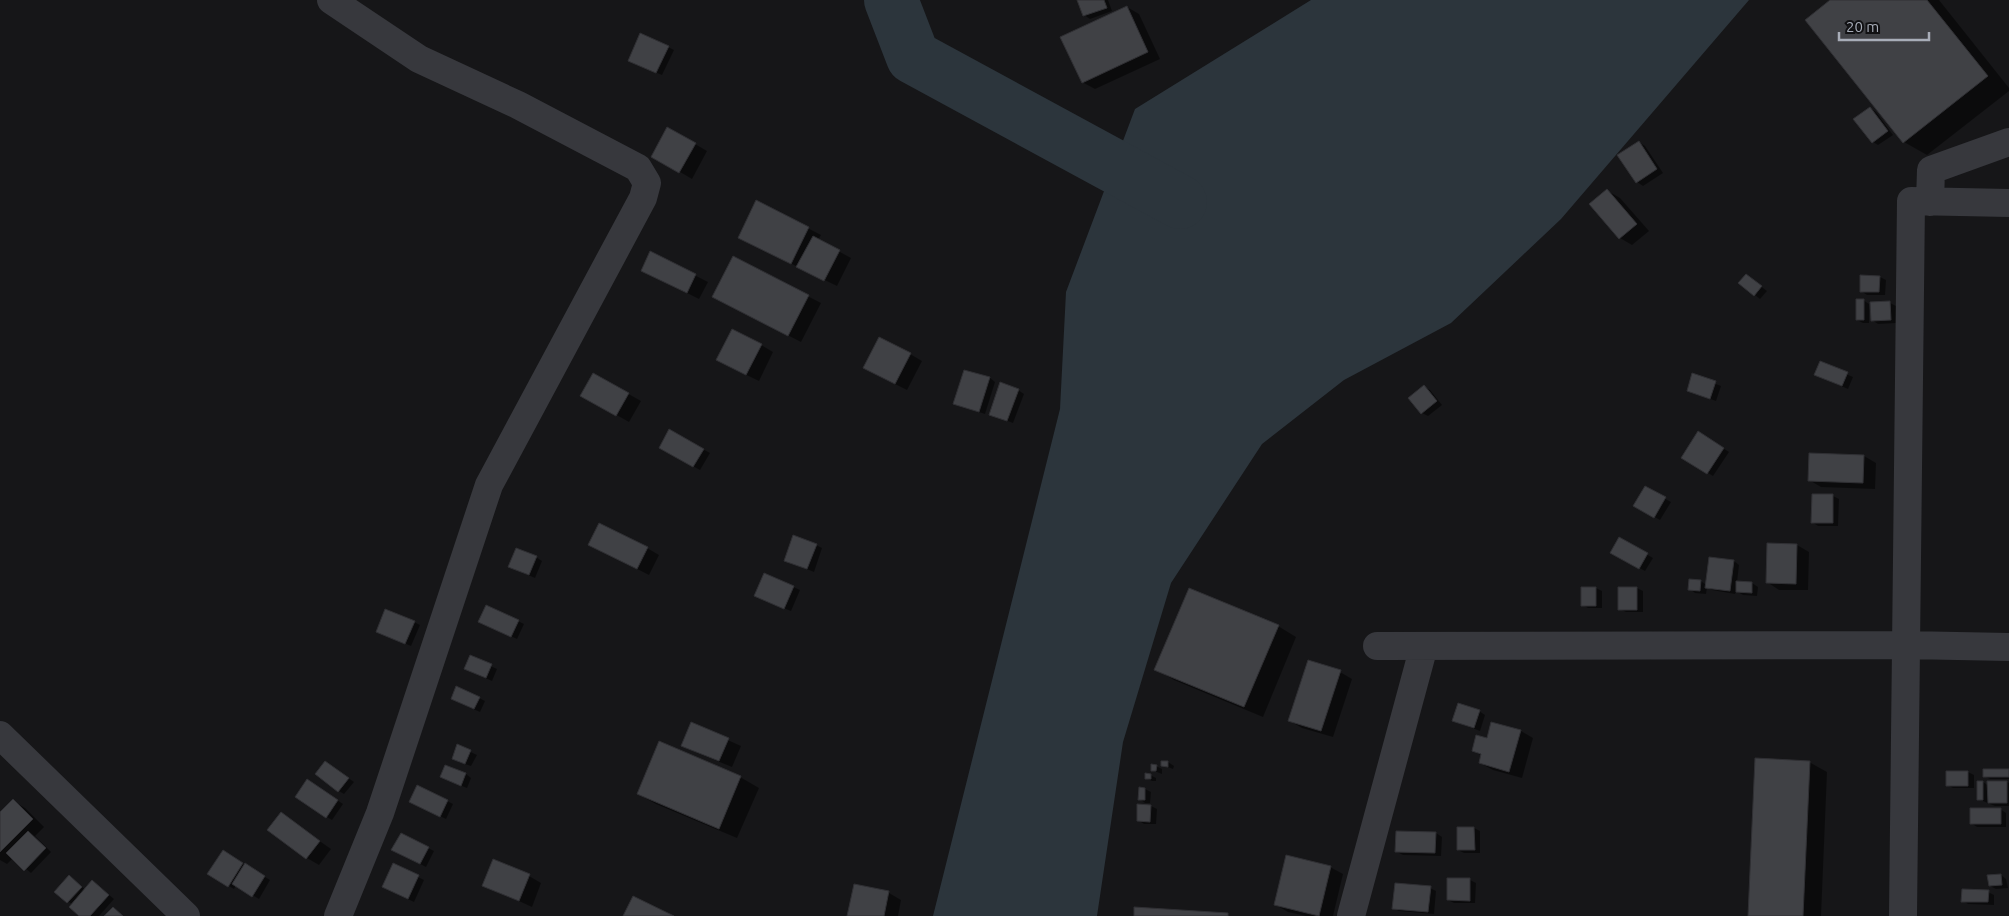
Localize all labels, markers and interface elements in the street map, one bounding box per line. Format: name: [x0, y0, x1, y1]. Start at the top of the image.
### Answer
scale bar: [1839, 10, 1929, 42]
text: 20 m: [1846, 18, 1879, 35]

